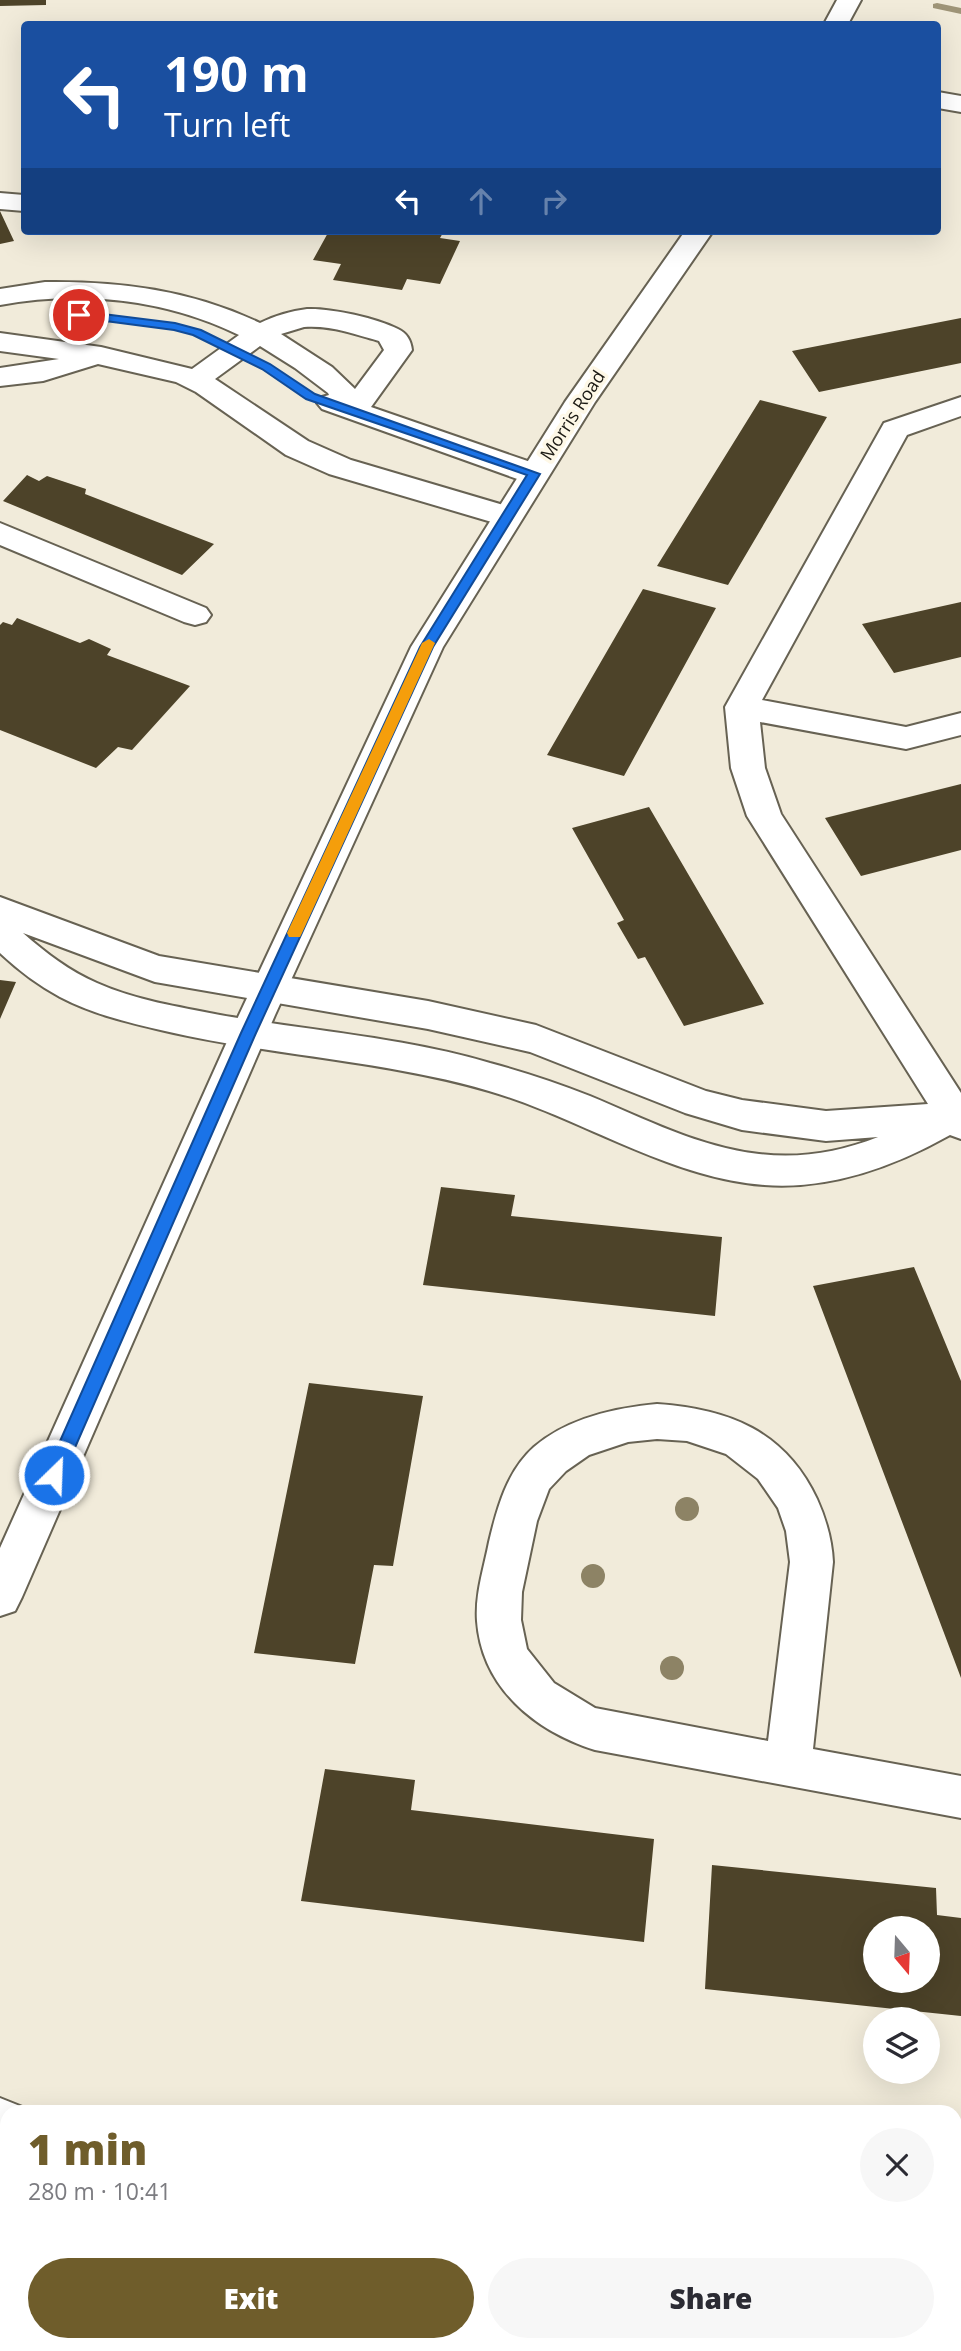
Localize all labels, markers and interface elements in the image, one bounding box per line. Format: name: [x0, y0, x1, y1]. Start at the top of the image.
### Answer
text: 190 m: [164, 40, 309, 106]
icon: left: [49, 49, 140, 140]
text: Turn left: [164, 103, 290, 146]
icon: left: [389, 182, 427, 220]
icon: ahead: [462, 182, 500, 220]
icon: right: [535, 182, 573, 220]
pin: [49, 285, 109, 345]
icon: arrive: [60, 296, 98, 334]
street label: Morris Road: [534, 365, 610, 465]
position arrow: [17, 1438, 91, 1512]
north arrow: [863, 1916, 940, 1993]
map controls: [863, 1916, 940, 2084]
button: layers: [863, 2007, 940, 2084]
text: 1 min: [28, 2120, 147, 2177]
button: close: [860, 2128, 934, 2202]
text: 280 m · 10:41: [28, 2175, 171, 2207]
button: Exit: [28, 2258, 474, 2338]
button: Share: [488, 2258, 934, 2338]

